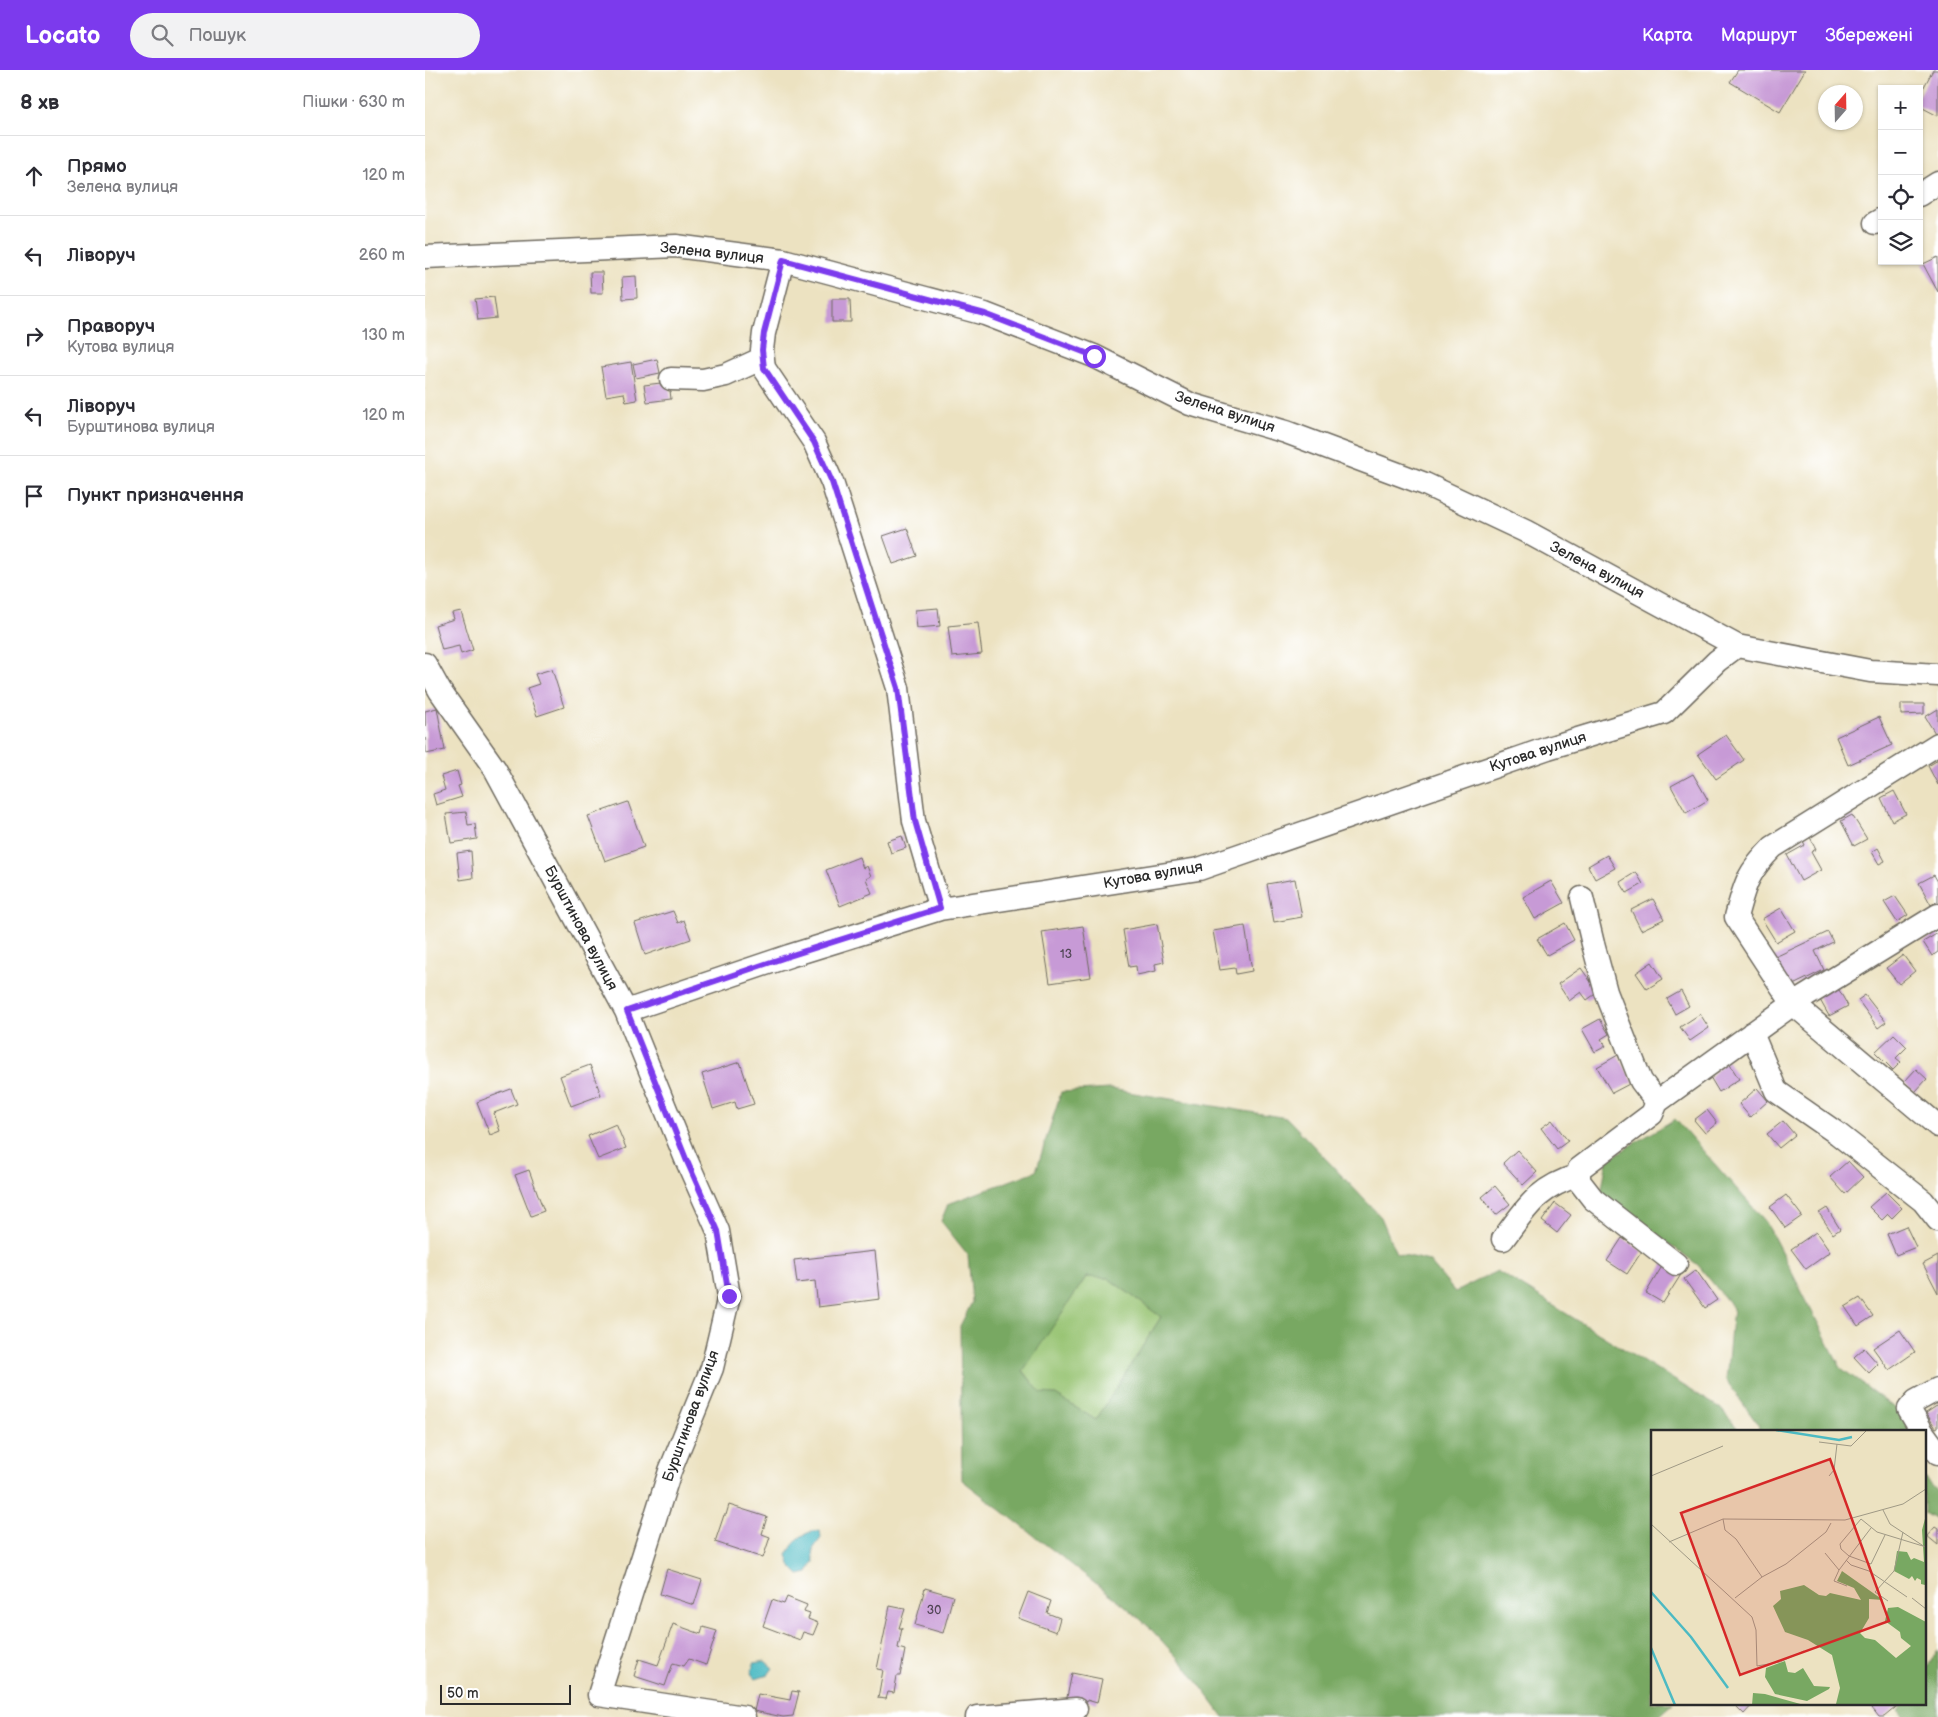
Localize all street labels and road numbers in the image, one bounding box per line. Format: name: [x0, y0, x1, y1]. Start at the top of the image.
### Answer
street label: Зелена вулиця: [659, 238, 765, 268]
street label: Зелена вулиця: [1172, 387, 1278, 437]
street label: Зелена вулиця: [1547, 537, 1647, 603]
street label: Кутова вулиця: [1487, 727, 1589, 777]
street label: Кутова вулиця: [1102, 857, 1204, 893]
street label: Бурштинова вулиця: [540, 862, 622, 994]
street label: Бурштинова вулиця: [658, 1348, 724, 1484]

